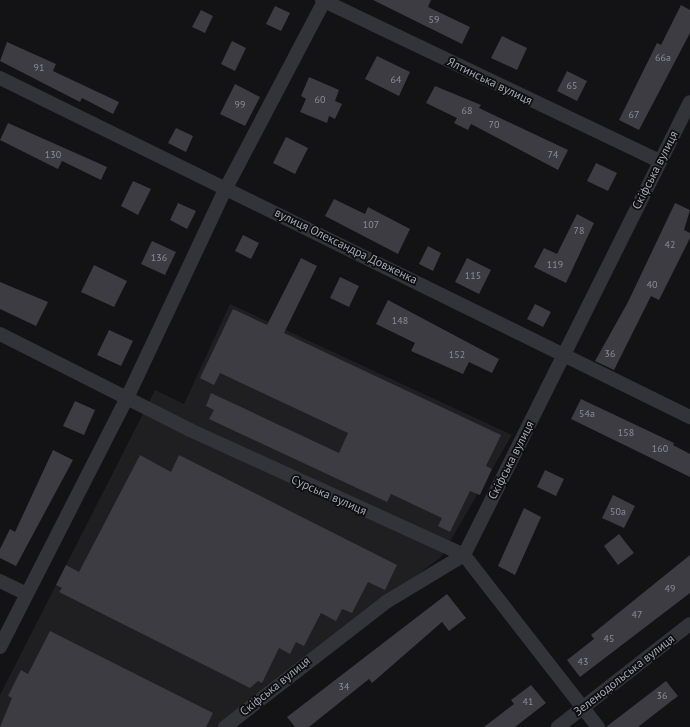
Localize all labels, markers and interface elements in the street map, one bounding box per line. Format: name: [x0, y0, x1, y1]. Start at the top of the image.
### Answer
house number: 59: [429, 14, 439, 26]
house number: 66а: [655, 52, 671, 64]
street label: Ялтинська вулиця: [445, 54, 535, 108]
house number: 91: [34, 62, 44, 74]
house number: 64: [391, 74, 401, 86]
house number: 65: [567, 80, 577, 92]
house number: 60: [315, 94, 325, 106]
house number: 99: [235, 99, 245, 111]
house number: 68: [462, 105, 472, 117]
house number: 67: [629, 109, 639, 121]
house number: 70: [489, 119, 499, 131]
street label: Скіфська вулиця: [629, 128, 681, 212]
house number: 130: [45, 149, 61, 161]
house number: 74: [548, 149, 558, 161]
street label: вулиця Олександра Довженка: [272, 205, 420, 287]
house number: 107: [363, 219, 379, 231]
house number: 78: [574, 225, 584, 237]
house number: 42: [665, 239, 675, 251]
house number: 136: [151, 252, 167, 264]
house number: 119: [547, 259, 563, 271]
house number: 115: [465, 270, 481, 282]
house number: 40: [647, 279, 657, 291]
house number: 148: [392, 315, 408, 327]
house number: 36: [605, 348, 615, 360]
house number: 152: [449, 349, 465, 361]
house number: 54а: [579, 408, 595, 420]
street label: Скіфська вулиця: [485, 418, 537, 502]
house number: 158: [618, 427, 634, 439]
house number: 160: [652, 443, 668, 455]
street label: Сурська вулиця: [289, 472, 369, 518]
house number: 50а: [610, 506, 626, 518]
house number: 49: [665, 583, 675, 595]
house number: 47: [632, 609, 642, 621]
street label: Зеленодольська вулиця: [571, 631, 677, 719]
house number: 45: [604, 633, 614, 645]
street label: Скіфська вулиця: [237, 653, 313, 719]
house number: 43: [578, 656, 588, 668]
house number: 34: [339, 681, 349, 693]
house number: 36: [657, 690, 667, 702]
house number: 41: [523, 696, 533, 708]

